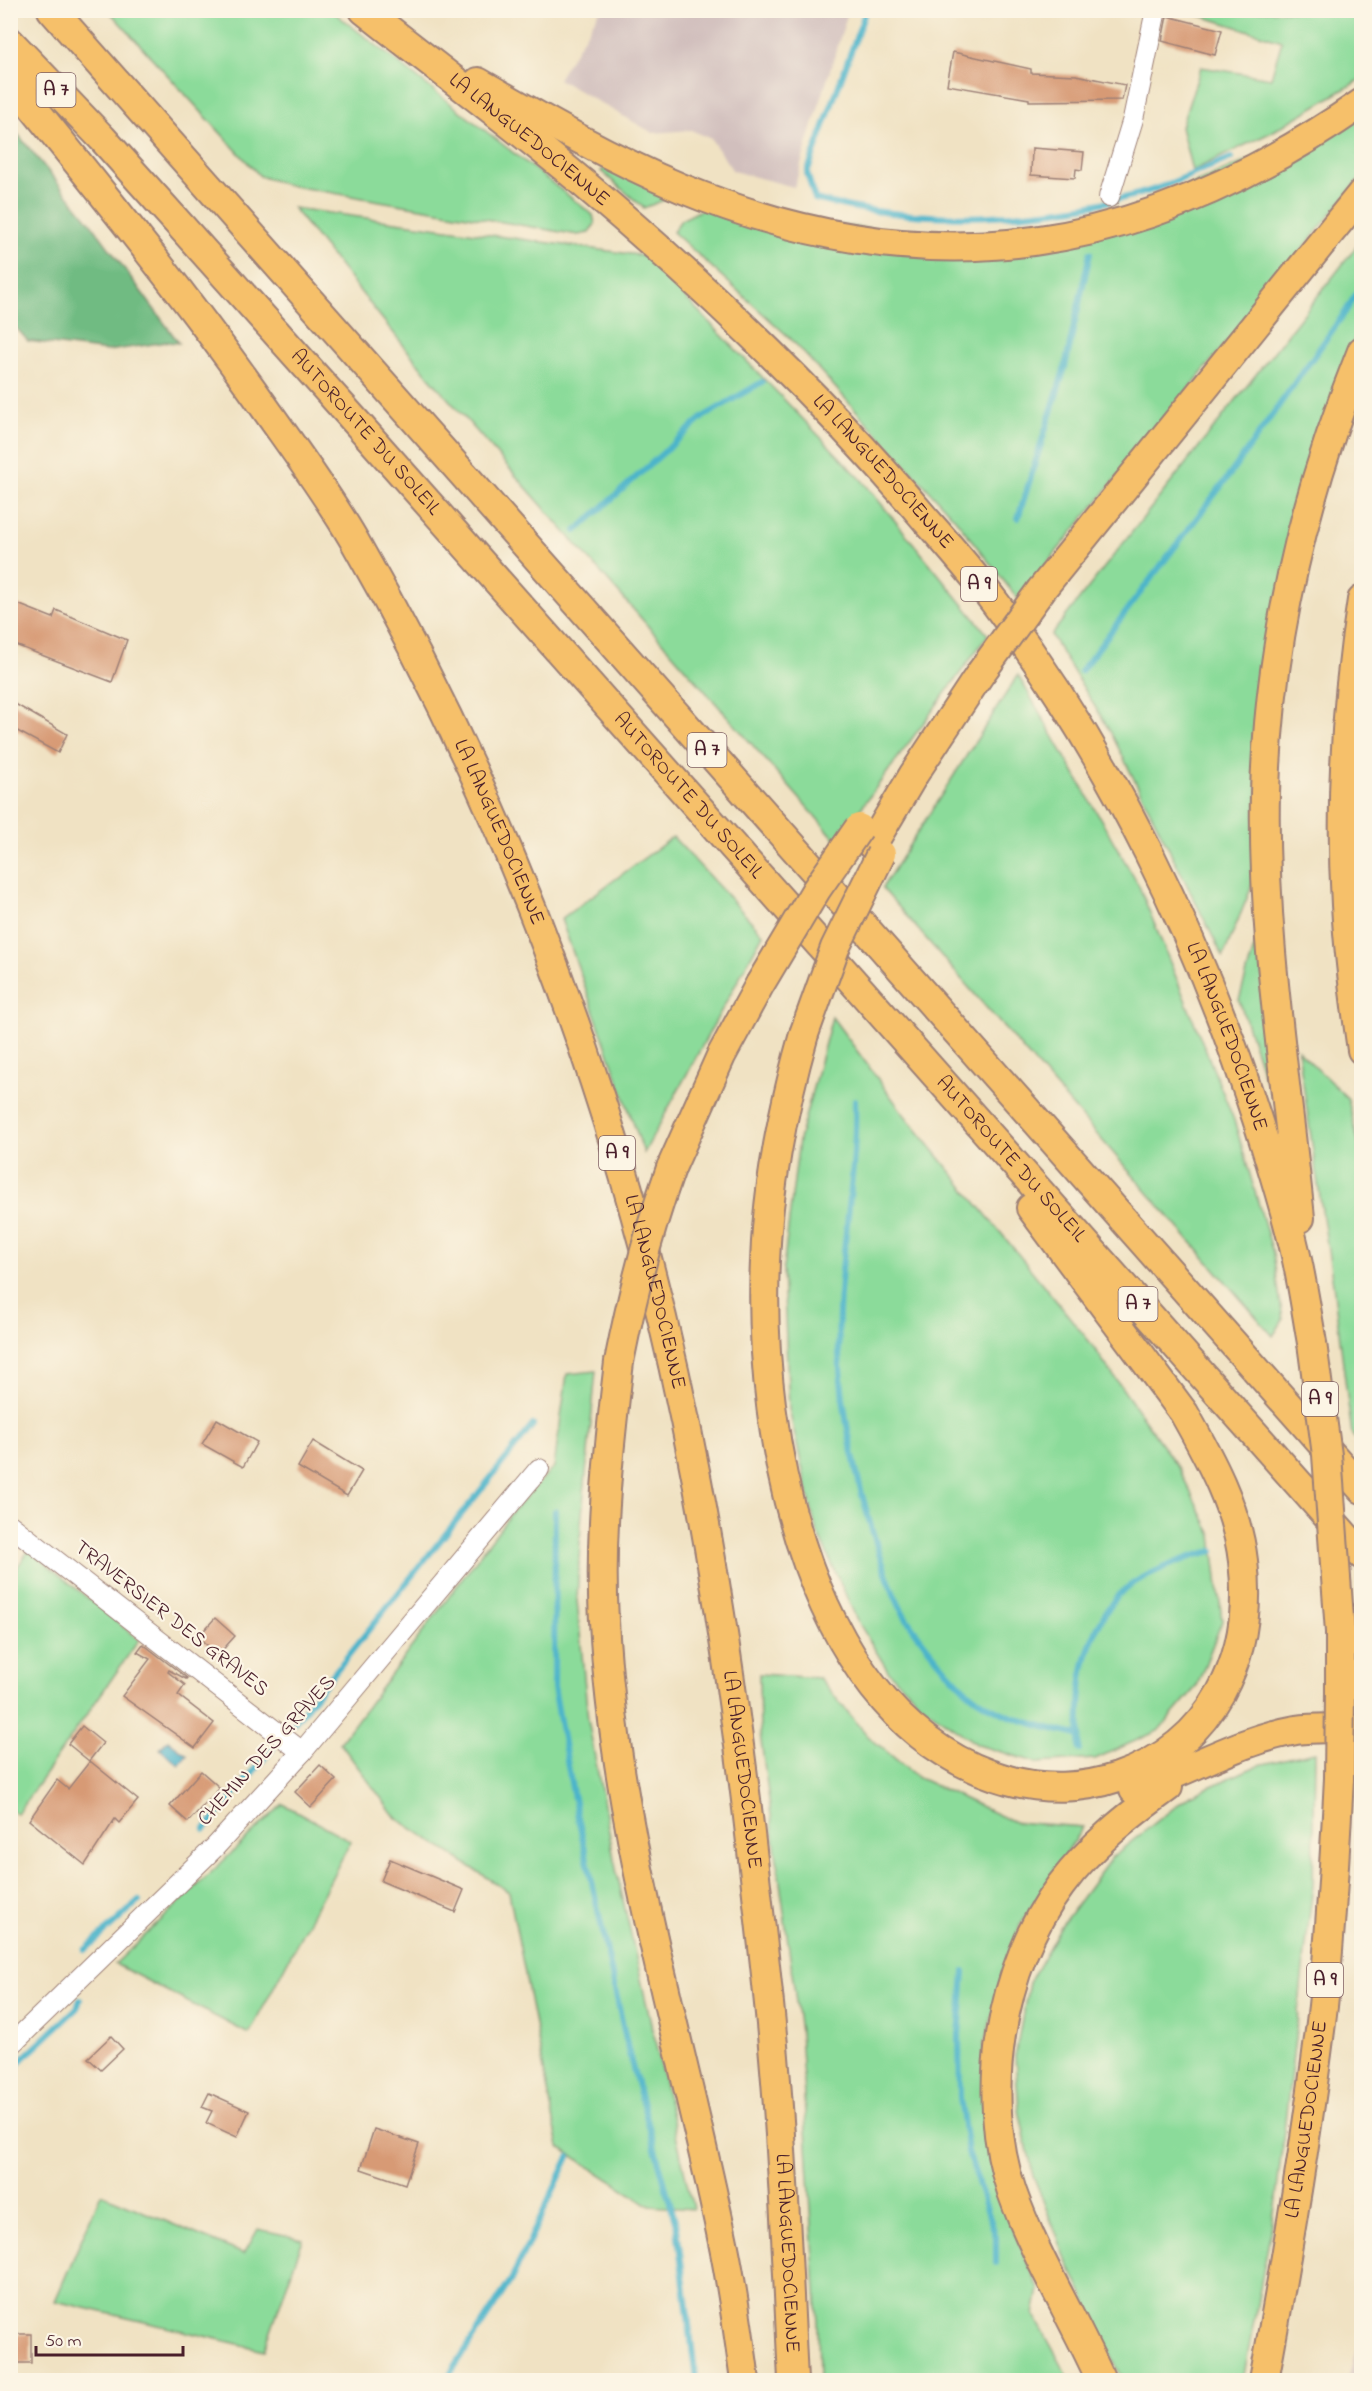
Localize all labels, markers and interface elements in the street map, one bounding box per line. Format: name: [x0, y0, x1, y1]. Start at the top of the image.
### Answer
street label: LA LANGUEDOCIENNE: [442, 66, 616, 214]
road number: A 7: [36, 73, 76, 107]
street label: AUTOROUTE DU SOLEIL: [283, 343, 448, 523]
street label: LA LANGUEDOCIENNE: [805, 388, 961, 556]
road number: A 9: [961, 567, 997, 601]
street label: AUTOROUTE DU SOLEIL: [606, 706, 771, 886]
road number: A 7: [688, 733, 726, 767]
street label: LA LANGUEDOCIENNE: [445, 734, 552, 930]
street label: LA LANGUEDOCIENNE: [1177, 938, 1275, 1135]
street label: AUTOROUTE DU SOLEIL: [928, 1069, 1093, 1250]
road number: A 9: [599, 1136, 635, 1170]
street label: LA LANGUEDOCIENNE: [615, 1191, 693, 1392]
road number: A 7: [1118, 1287, 1158, 1321]
road number: A 9: [1302, 1382, 1338, 1416]
street label: TRAVERSIER DES GRAVES: [67, 1533, 275, 1705]
street label: CHEMIN DES GRAVES: [191, 1669, 343, 1833]
street label: LA LANGUEDOCIENNE: [714, 1669, 769, 1871]
road number: A 9: [1307, 1963, 1343, 1997]
street label: LA LANGUEDOCIENNE: [1278, 2019, 1336, 2221]
street label: LA LANGUEDOCIENNE: [766, 2153, 807, 2354]
scale bar: [36, 2319, 183, 2357]
text: 50 m: [45, 2329, 82, 2355]

